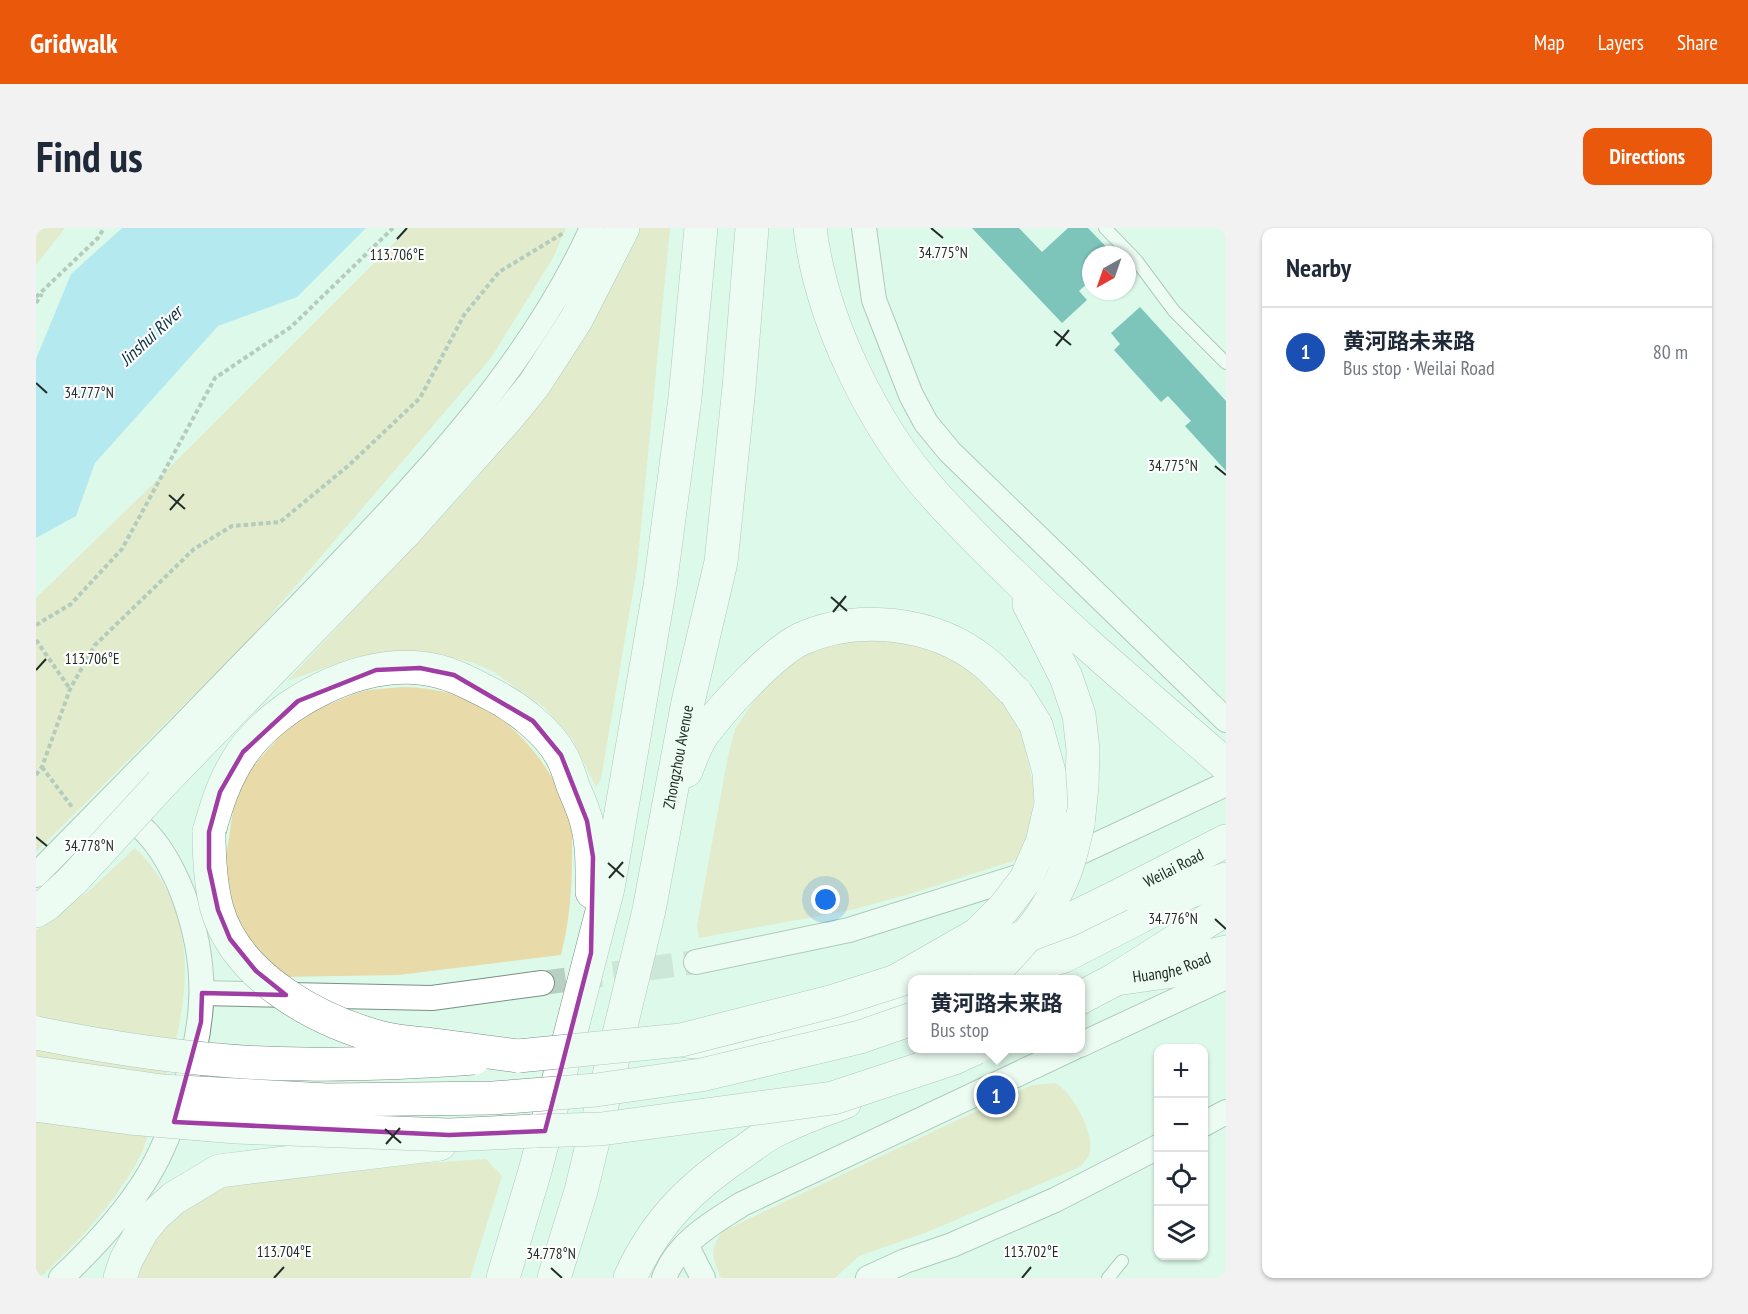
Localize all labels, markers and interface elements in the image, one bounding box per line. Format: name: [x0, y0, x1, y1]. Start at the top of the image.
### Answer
text: Gridwalk: [30, 24, 118, 61]
text: Map: [1534, 29, 1565, 56]
text: Layers: [1598, 29, 1644, 56]
text: Share: [1677, 29, 1718, 56]
button: Directions: [1583, 128, 1712, 185]
text: Find us: [36, 129, 143, 184]
text: 34.775°N: [918, 243, 968, 262]
text: 113.706°E: [370, 245, 424, 264]
north arrow: [1082, 246, 1136, 300]
text: Nearby: [1286, 251, 1351, 284]
water label: Jinshui River: [114, 299, 189, 371]
text: 黄河路未来路: [1343, 327, 1475, 355]
text: 1: [1301, 339, 1310, 365]
text: 80 m: [1653, 339, 1688, 365]
text: Bus stop · Weilai Road: [1343, 355, 1495, 381]
text: 34.777°N: [64, 383, 114, 402]
text: 34.775°N: [1148, 456, 1198, 475]
text: 113.706°E: [65, 649, 119, 668]
street label: Zhongzhou Avenue: [658, 703, 697, 810]
text: 34.778°N: [64, 836, 114, 855]
street label: Weilai Road: [1140, 844, 1207, 891]
your location: [811, 885, 840, 914]
text: 34.776°N: [1148, 909, 1198, 928]
street label: Huanghe Road: [1131, 947, 1214, 987]
popup: [908, 975, 1085, 1053]
text: 黄河路未来路: [930, 989, 1063, 1017]
text: Bus stop: [930, 1017, 989, 1043]
map controls: [1154, 1044, 1208, 1260]
button: +: [1154, 1044, 1208, 1098]
pin: 1: [976, 1072, 1016, 1118]
button: −: [1154, 1098, 1208, 1152]
button: locate: [1154, 1152, 1208, 1206]
button: layers: [1154, 1206, 1208, 1260]
text: 113.704°E: [257, 1242, 311, 1261]
text: 113.702°E: [1004, 1242, 1058, 1261]
text: 34.778°N: [526, 1244, 576, 1263]

